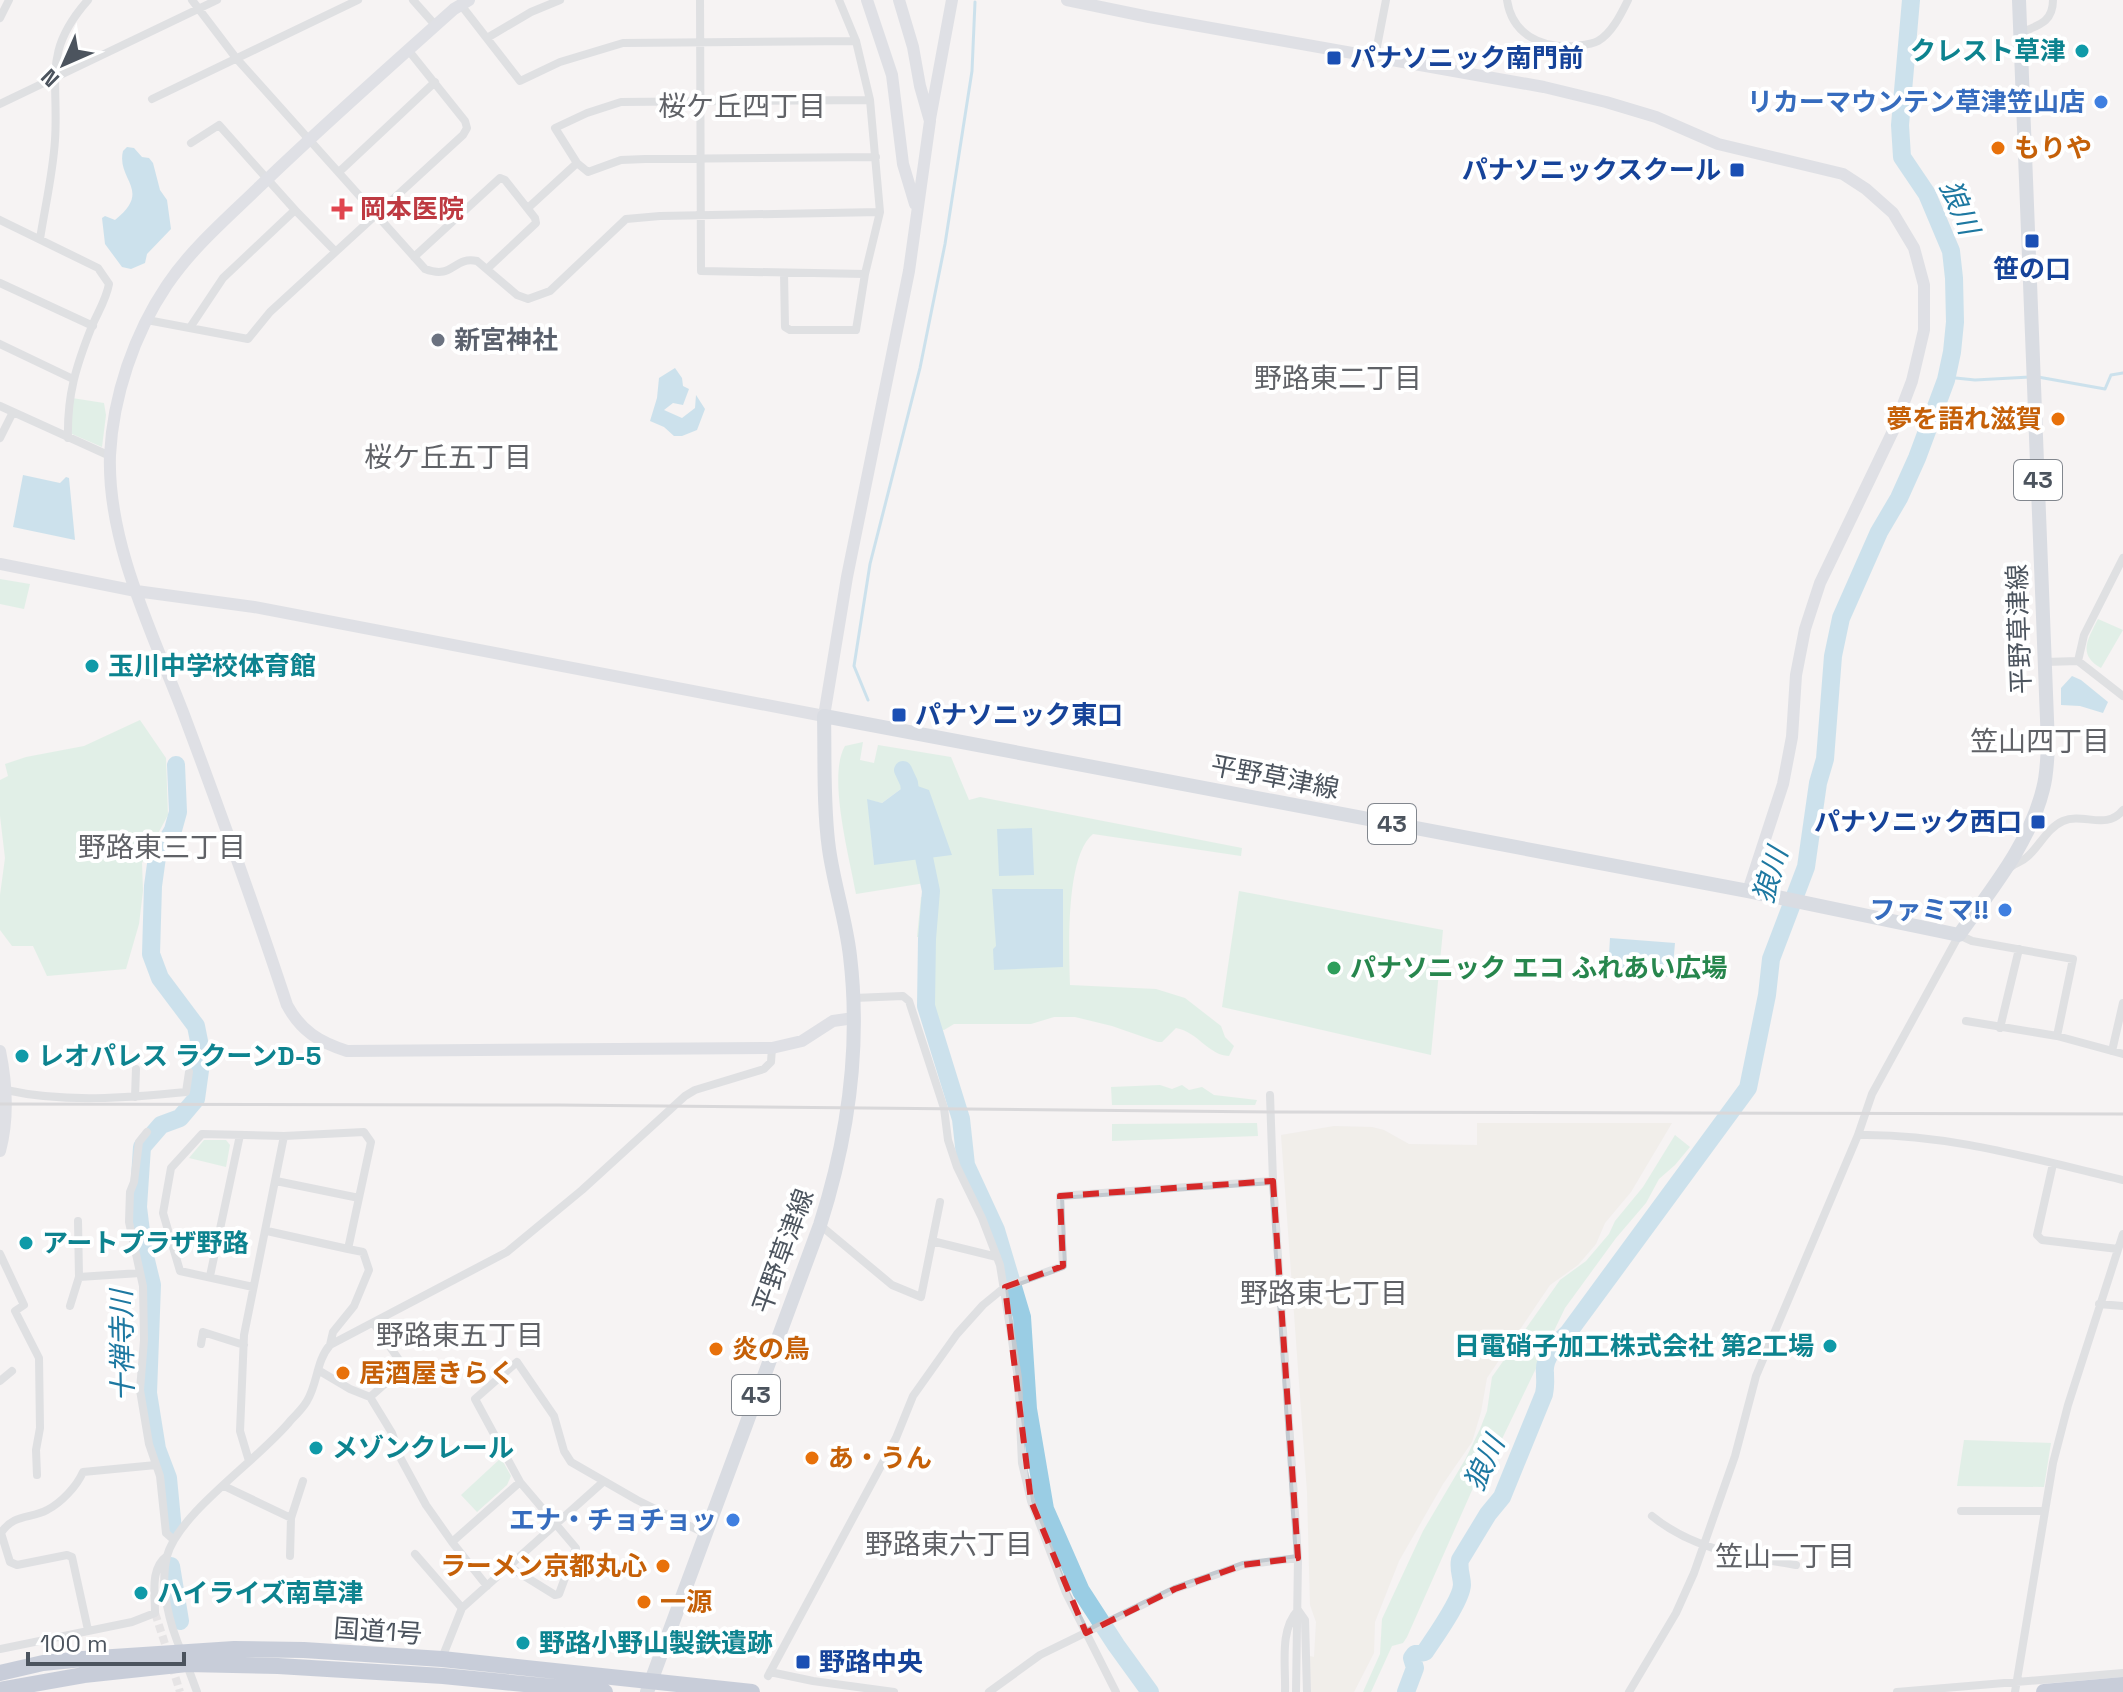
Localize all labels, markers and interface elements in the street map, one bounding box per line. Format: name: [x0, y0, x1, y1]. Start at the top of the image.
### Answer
north arrow: [24, 24, 104, 104]
place label: クレスト草津: [1910, 34, 2066, 68]
place label: パナソニック南門前: [1350, 41, 1584, 75]
marker: クレスト草津: [2073, 42, 2091, 60]
marker: パナソニック南門前: [1325, 49, 1343, 67]
text: N: [35, 63, 65, 93]
place label: リカーマウンテン草津笠山店: [1747, 85, 2085, 119]
district label: 桜ケ丘四丁目: [658, 88, 826, 124]
marker: リカーマウンテン草津笠山店: [2092, 93, 2110, 111]
place label: もりや: [2014, 131, 2092, 165]
marker: もりや: [1989, 139, 2007, 157]
place label: パナソニックスクール: [1462, 153, 1721, 187]
marker: パナソニックスクール: [1728, 161, 1746, 179]
water label: 狼川: [1932, 174, 1989, 243]
place label: 岡本医院: [360, 192, 464, 226]
marker: 岡本医院: [331, 198, 353, 220]
marker: 笹の口: [2023, 232, 2041, 250]
place label: 笹の口: [1993, 252, 2071, 286]
place label: 新宮神社: [454, 323, 558, 357]
marker: 新宮神社: [429, 331, 447, 349]
district label: 野路東二丁目: [1254, 360, 1422, 396]
place label: 夢を語れ滋賀: [1886, 402, 2042, 436]
marker: 夢を語れ滋賀: [2049, 410, 2067, 428]
district label: 桜ケ丘五丁目: [364, 439, 532, 475]
road number: 43: [2014, 460, 2062, 500]
street label: 平野草津線: [2000, 563, 2038, 695]
place label: 玉川中学校体育館: [108, 649, 316, 683]
marker: 玉川中学校体育館: [83, 657, 101, 675]
place label: パナソニック東口: [915, 698, 1123, 732]
marker: パナソニック東口: [890, 706, 908, 724]
district label: 笠山四丁目: [1970, 723, 2110, 759]
street label: 平野草津線: [1208, 748, 1342, 806]
road number: 43: [1368, 804, 1416, 844]
place label: パナソニック西口: [1814, 805, 2022, 839]
marker: パナソニック西口: [2029, 813, 2047, 831]
district label: 野路東三丁目: [78, 829, 246, 865]
water label: 狼川: [1745, 840, 1796, 907]
place label: ファミマ!!: [1870, 893, 1989, 927]
marker: ファミマ!!: [1996, 901, 2014, 919]
place label: パナソニック エコ ふれあい広場: [1350, 951, 1727, 985]
marker: パナソニック エコ ふれあい広場: [1325, 959, 1343, 977]
place label: レオパレス ラクーンD-5: [38, 1039, 321, 1073]
marker: レオパレス ラクーンD-5: [13, 1047, 31, 1065]
street label: 平野草津線: [745, 1184, 821, 1318]
place label: アートプラザ野路: [42, 1226, 248, 1260]
marker: アートプラザ野路: [17, 1234, 35, 1252]
district label: 野路東七丁目: [1240, 1275, 1408, 1311]
water label: 十禅寺川: [103, 1287, 141, 1402]
district label: 野路東五丁目: [376, 1317, 544, 1353]
place label: 日電硝子加工株式会社 第2工場: [1454, 1329, 1814, 1363]
place label: 炎の鳥: [732, 1332, 810, 1366]
marker: 日電硝子加工株式会社 第2工場: [1821, 1337, 1839, 1355]
marker: 炎の鳥: [707, 1340, 725, 1358]
place label: 居酒屋きらく: [359, 1356, 515, 1390]
marker: 居酒屋きらく: [334, 1364, 352, 1382]
road number: 43: [732, 1375, 780, 1415]
water label: 狼川: [1456, 1427, 1513, 1496]
place label: メゾンクレール: [332, 1431, 514, 1465]
marker: メゾンクレール: [307, 1439, 325, 1457]
place label: あ・うん: [828, 1441, 932, 1475]
marker: あ・うん: [803, 1449, 821, 1467]
place label: エナ・チョチョッ: [509, 1503, 717, 1537]
marker: エナ・チョチョッ: [724, 1511, 742, 1529]
district label: 野路東六丁目: [865, 1526, 1033, 1562]
district label: 笠山一丁目: [1715, 1538, 1855, 1574]
place label: ラーメン京都丸心: [440, 1549, 647, 1583]
marker: ラーメン京都丸心: [654, 1557, 672, 1575]
place label: ハイライズ南草津: [157, 1576, 364, 1610]
marker: ハイライズ南草津: [132, 1584, 150, 1602]
place label: 一源: [660, 1585, 712, 1619]
marker: 一源: [635, 1593, 653, 1611]
street label: 国道1号: [332, 1611, 424, 1651]
scale bar: [28, 1616, 184, 1666]
place label: 野路小野山製鉄遺跡: [539, 1626, 773, 1660]
text: 100 m: [40, 1628, 108, 1659]
marker: 野路小野山製鉄遺跡: [514, 1634, 532, 1652]
place label: 野路中央: [819, 1645, 923, 1679]
marker: 野路中央: [794, 1653, 812, 1671]

